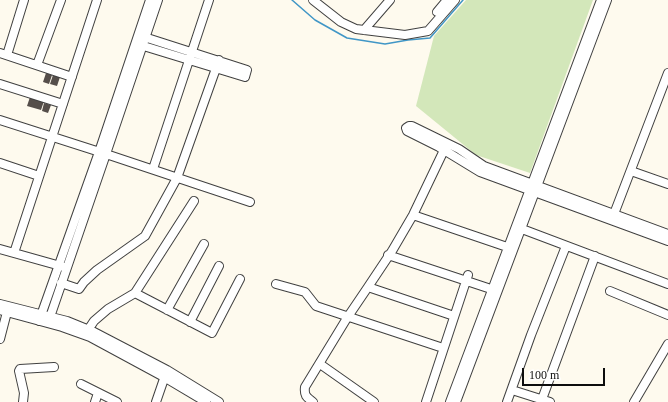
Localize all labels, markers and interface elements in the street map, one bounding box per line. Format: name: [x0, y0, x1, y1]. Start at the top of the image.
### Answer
scale bar: [524, 360, 607, 386]
text: 100 m: [529, 368, 559, 382]

